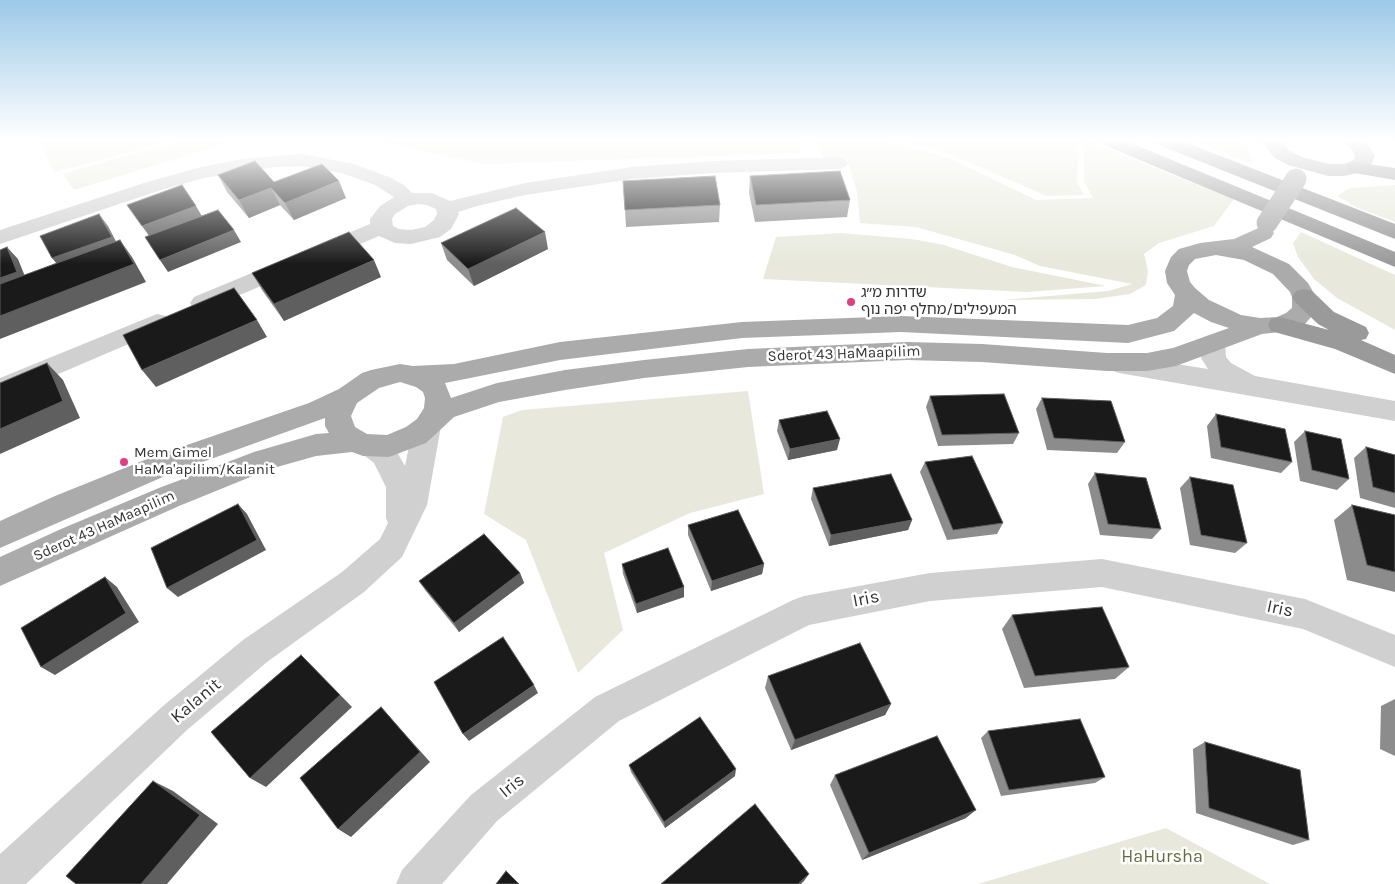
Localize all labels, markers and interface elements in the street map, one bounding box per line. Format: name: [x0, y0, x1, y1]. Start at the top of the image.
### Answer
place label: שדרות מ״ג המעפילים/מחלף יפה נוף: [861, 284, 1017, 319]
marker: שדרות מ״ג המעפילים/מחלף יפה נוף: [845, 296, 857, 308]
street label: Sderot 43 HaMaapilim: [767, 342, 921, 366]
place label: Mem Gimel HaMa'apilim/Kalanit: [134, 444, 275, 479]
marker: Mem Gimel HaMa'apilim/Kalanit: [118, 456, 130, 468]
street label: Sderot 43 HaMaapilim: [31, 487, 177, 565]
street label: Iris: [851, 586, 881, 612]
street label: Iris: [1265, 596, 1295, 622]
street label: Kalanit: [167, 674, 225, 728]
street label: Iris: [495, 769, 529, 803]
park label: HaHursha: [1121, 846, 1203, 868]

